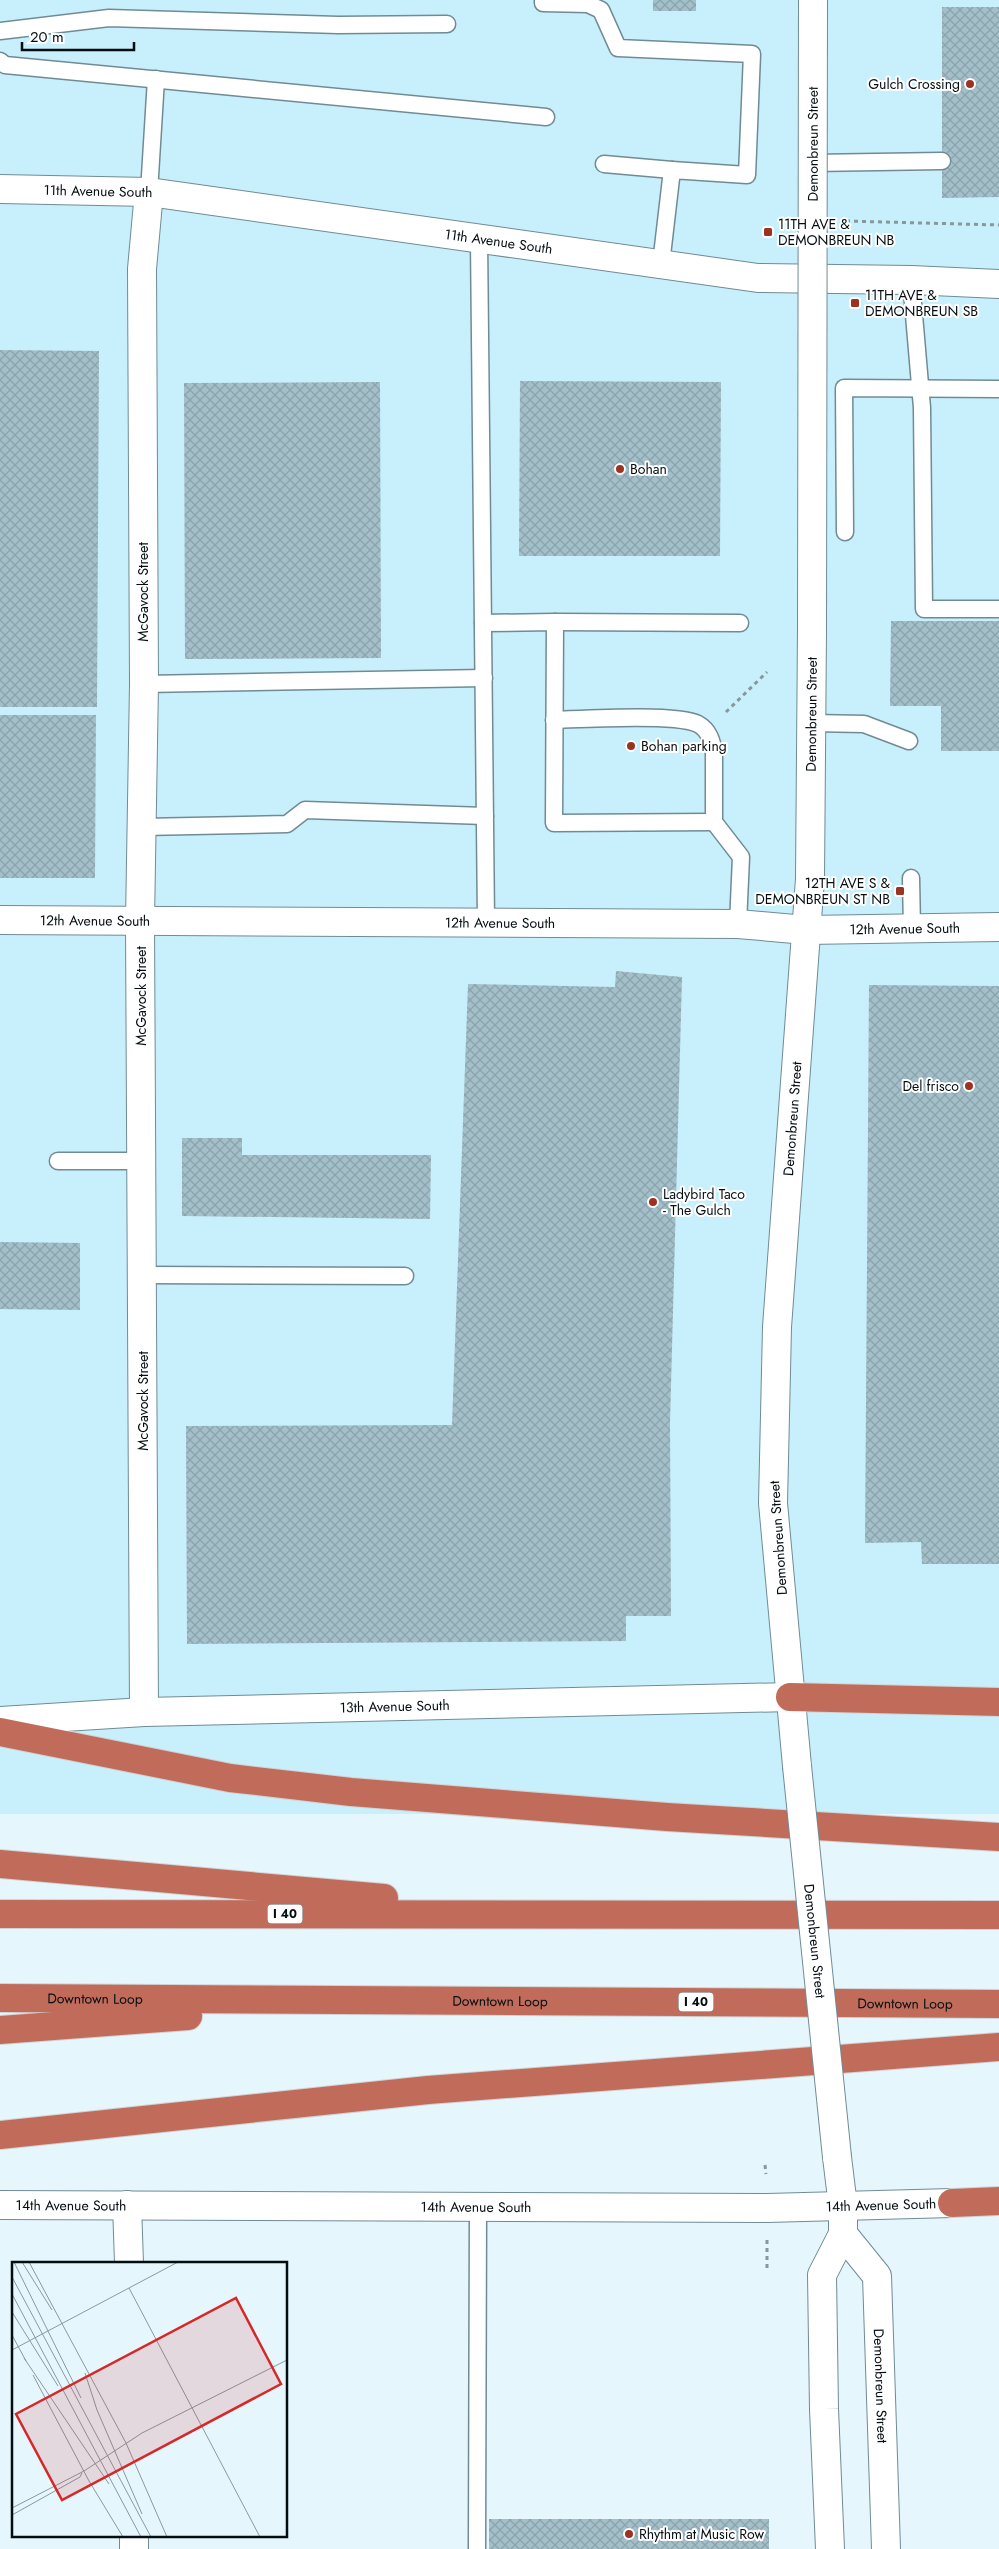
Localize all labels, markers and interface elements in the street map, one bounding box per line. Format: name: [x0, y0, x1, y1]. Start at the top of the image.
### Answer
scale bar: [22, 20, 135, 52]
text: 20 m: [30, 26, 64, 48]
place label: Gulch Crossing: [868, 74, 960, 94]
marker: Gulch Crossing: [964, 78, 976, 90]
street label: Demonbreun Street: [803, 86, 823, 201]
street label: 11th Avenue South: [43, 180, 153, 202]
place label: 11TH AVE & DEMONBREUN NB: [778, 214, 894, 250]
street label: 11th Avenue South: [443, 224, 554, 259]
marker: 11TH AVE & DEMONBREUN NB: [762, 226, 774, 238]
place label: 11TH AVE & DEMONBREUN SB: [865, 285, 978, 321]
marker: 11TH AVE & DEMONBREUN SB: [849, 297, 861, 309]
place label: Bohan: [630, 459, 667, 479]
marker: Bohan: [614, 463, 626, 475]
street label: McGavock Street: [133, 542, 153, 642]
street label: Demonbreun Street: [801, 656, 822, 772]
place label: Bohan parking: [641, 736, 727, 756]
marker: Bohan parking: [625, 740, 637, 752]
place label: 12TH AVE S & DEMONBREUN ST NB: [755, 873, 891, 909]
marker: 12TH AVE S & DEMONBREUN ST NB: [894, 885, 906, 897]
street label: 12th Avenue South: [40, 910, 150, 931]
street label: 12th Avenue South: [445, 912, 555, 933]
street label: 12th Avenue South: [849, 918, 960, 939]
street label: McGavock Street: [131, 946, 151, 1046]
street label: Demonbreun Street: [778, 1060, 807, 1177]
place label: Del frisco: [902, 1076, 959, 1096]
marker: Del frisco: [963, 1080, 975, 1092]
place label: Ladybird Taco - The Gulch: [663, 1184, 745, 1220]
marker: Ladybird Taco - The Gulch: [647, 1196, 659, 1208]
street label: McGavock Street: [133, 1351, 153, 1451]
street label: Demonbreun Street: [764, 1479, 792, 1596]
street label: 13th Avenue South: [339, 1695, 450, 1717]
street label: Demonbreun Street: [799, 1883, 831, 2000]
road number: I 40: [268, 1905, 302, 1924]
street label: Downtown Loop: [47, 1988, 143, 2009]
street label: Downtown Loop: [452, 1991, 548, 2011]
road number: I 40: [678, 1992, 714, 2011]
street label: Downtown Loop: [857, 1993, 953, 2014]
street label: 14th Avenue South: [825, 2193, 937, 2216]
street label: 14th Avenue South: [16, 2195, 126, 2215]
street label: 14th Avenue South: [421, 2197, 531, 2217]
inset map: [12, 2262, 288, 2536]
street label: Demonbreun Street: [869, 2328, 893, 2444]
place label: Rhythm at Music Row: [639, 2524, 765, 2544]
marker: Rhythm at Music Row: [623, 2528, 635, 2540]

